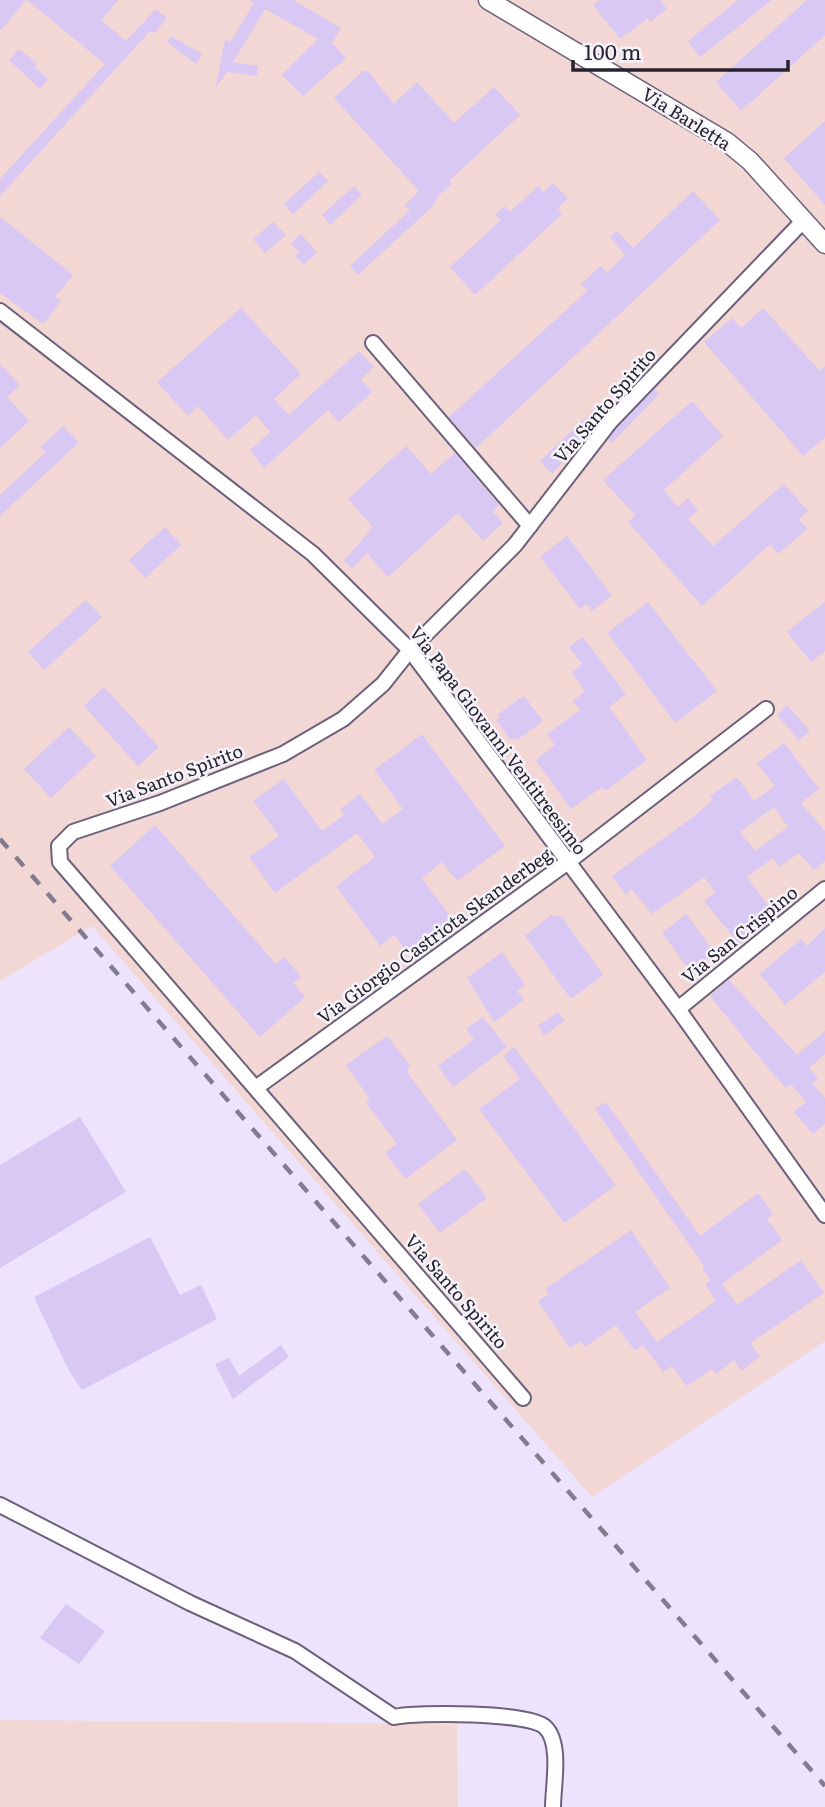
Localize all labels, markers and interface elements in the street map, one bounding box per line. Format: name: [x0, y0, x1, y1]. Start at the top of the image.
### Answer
scale bar: [573, 28, 788, 72]
text: 100 m: [584, 35, 641, 66]
street label: Via Barletta: [637, 80, 737, 156]
street label: Via Santo Spirito: [546, 342, 662, 468]
street label: Via Papa Giovanni Ventitreesimo: [404, 620, 594, 860]
street label: Via Santo Spirito: [102, 736, 246, 814]
street label: Via Giorgio Castriota Skanderbeg: [311, 840, 558, 1030]
street label: Via San Crispino: [675, 879, 803, 989]
street label: Via Santo Spirito: [399, 1228, 515, 1354]

